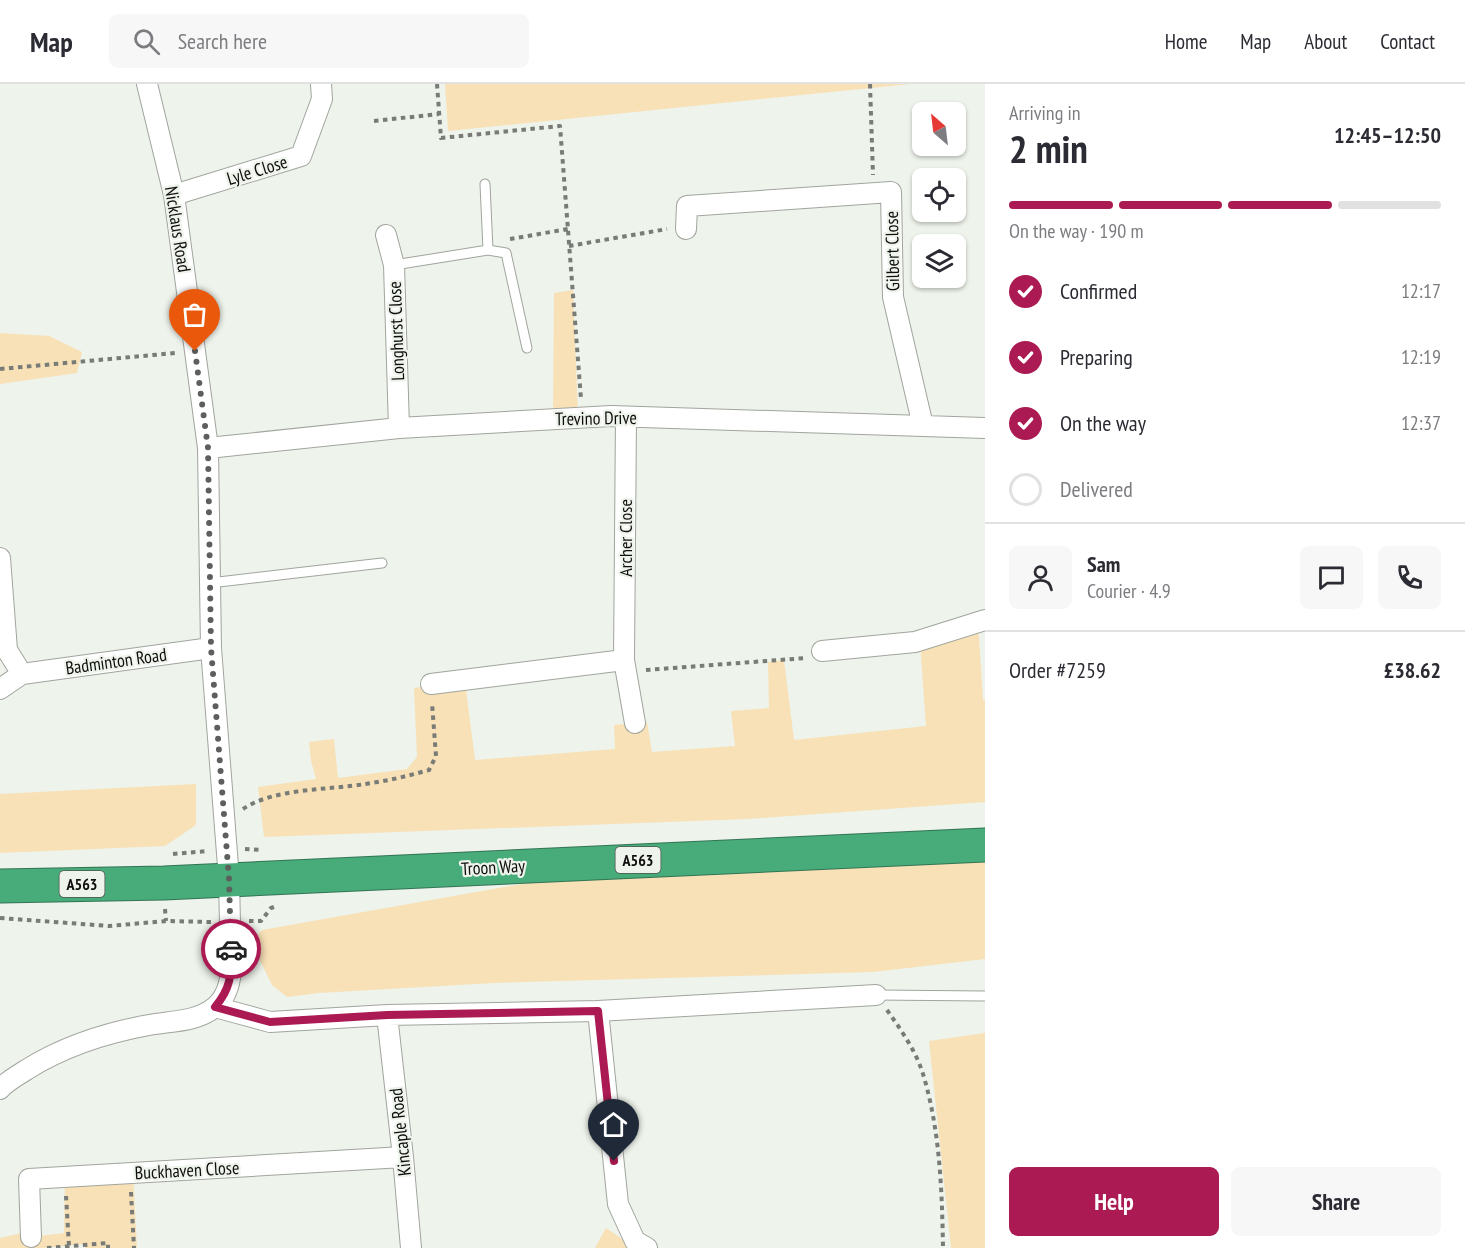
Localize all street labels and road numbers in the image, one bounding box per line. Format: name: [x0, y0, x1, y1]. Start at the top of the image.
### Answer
street label: Lyle Close: [224, 150, 290, 190]
street label: Nicklaus Road: [160, 184, 196, 274]
street label: Gilbert Close: [880, 211, 904, 291]
street label: Longhurst Close: [383, 281, 409, 381]
street label: Trevino Drive: [555, 406, 637, 430]
street label: Archer Close: [614, 499, 637, 577]
street label: Badminton Road: [64, 643, 168, 679]
road number: A563: [616, 847, 660, 873]
street label: Troon Way: [460, 854, 526, 880]
road number: A563: [60, 871, 104, 897]
street label: Kincaple Road: [384, 1087, 416, 1177]
street label: Buckhaven Close: [134, 1156, 240, 1184]

